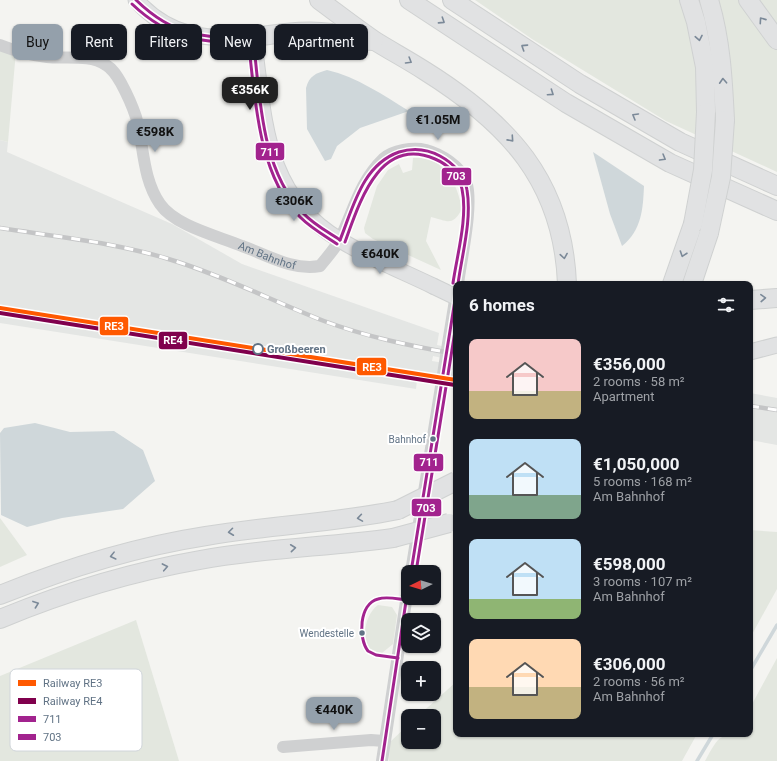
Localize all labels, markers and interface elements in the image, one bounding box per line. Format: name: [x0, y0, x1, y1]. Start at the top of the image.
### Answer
one-way arrow: [438, 16, 445, 24]
one-way arrow: [760, 18, 767, 25]
chip: Buy: [12, 24, 63, 60]
chip: Rent: [71, 24, 127, 60]
chip: Filters: [135, 24, 202, 60]
chip: New: [210, 24, 266, 60]
chip: Apartment: [274, 24, 368, 60]
one-way arrow: [694, 35, 703, 41]
one-way arrow: [522, 45, 529, 52]
one-way arrow: [405, 56, 412, 63]
pin: €356K: [222, 77, 278, 111]
one-way arrow: [718, 78, 727, 84]
text: €356K: [231, 82, 269, 97]
one-way arrow: [546, 88, 553, 95]
pin: €1.05M: [405, 107, 471, 141]
text: €1.05M: [416, 112, 461, 127]
one-way arrow: [632, 113, 639, 120]
pin: €598K: [127, 119, 183, 153]
text: €598K: [136, 124, 174, 139]
one-way arrow: [507, 135, 514, 142]
line badge: 711: [255, 142, 285, 161]
text: 711: [261, 146, 279, 159]
one-way arrow: [659, 154, 666, 161]
line badge: 703: [441, 167, 472, 186]
text: 703: [447, 170, 465, 183]
pin: €306K: [266, 188, 322, 222]
text: €306K: [275, 193, 313, 208]
street label: Am Bahnhof: [237, 239, 297, 272]
pin: €640K: [352, 241, 408, 275]
text: €640K: [361, 246, 399, 261]
one-way arrow: [679, 251, 688, 258]
one-way arrow: [559, 253, 568, 259]
icon: filters: [715, 294, 737, 316]
one-way arrow: [760, 294, 766, 303]
text: 6 homes: [469, 295, 535, 315]
line badge: RE3: [99, 316, 129, 336]
text: RE3: [104, 320, 124, 333]
line badge: RE4: [158, 331, 188, 350]
text: RE4: [163, 334, 183, 347]
marker: Großbeeren: [252, 343, 264, 355]
place label: Großbeeren: [267, 343, 326, 356]
text: €356,000: [593, 354, 665, 374]
icon: home: [501, 355, 549, 403]
line badge: RE3: [356, 357, 387, 376]
text: RE3: [362, 361, 382, 374]
text: 2 rooms · 58 m²: [593, 374, 685, 389]
text: Apartment: [593, 389, 655, 404]
place label: Bahnhof: [389, 434, 427, 445]
marker: Bahnhof: [428, 434, 438, 444]
line badge: 711: [413, 453, 444, 472]
text: €1,050,000: [593, 454, 679, 474]
icon: home: [501, 455, 549, 503]
text: 711: [420, 456, 438, 469]
text: 5 rooms · 168 m²: [593, 474, 692, 489]
text: Am Bahnhof: [593, 489, 665, 504]
line badge: 703: [411, 498, 442, 517]
text: 703: [417, 502, 435, 515]
one-way arrow: [357, 513, 363, 521]
one-way arrow: [228, 528, 234, 537]
one-way arrow: [290, 543, 296, 552]
one-way arrow: [110, 551, 117, 560]
text: €598,000: [593, 554, 665, 574]
icon: home: [501, 555, 549, 603]
one-way arrow: [161, 563, 168, 571]
north arrow: [401, 565, 441, 605]
map controls: [401, 565, 441, 749]
text: 3 rooms · 107 m²: [593, 574, 692, 589]
text: Am Bahnhof: [593, 589, 665, 604]
one-way arrow: [33, 601, 40, 609]
button: layers: [401, 613, 441, 653]
place label: Wendestelle: [300, 628, 354, 639]
marker: Wendestelle: [357, 628, 367, 638]
text: €306,000: [593, 654, 665, 674]
icon: home: [501, 655, 549, 703]
button: +: [401, 661, 441, 701]
legend: [10, 669, 142, 751]
text: 2 rooms · 56 m²: [593, 674, 685, 689]
text: Railway RE3: [43, 677, 102, 690]
text: Am Bahnhof: [593, 689, 665, 704]
text: Railway RE4: [43, 695, 102, 708]
pin: €440K: [306, 697, 362, 731]
text: €440K: [315, 702, 353, 717]
button: −: [401, 709, 441, 749]
text: 711: [43, 713, 62, 726]
text: 703: [43, 731, 62, 744]

